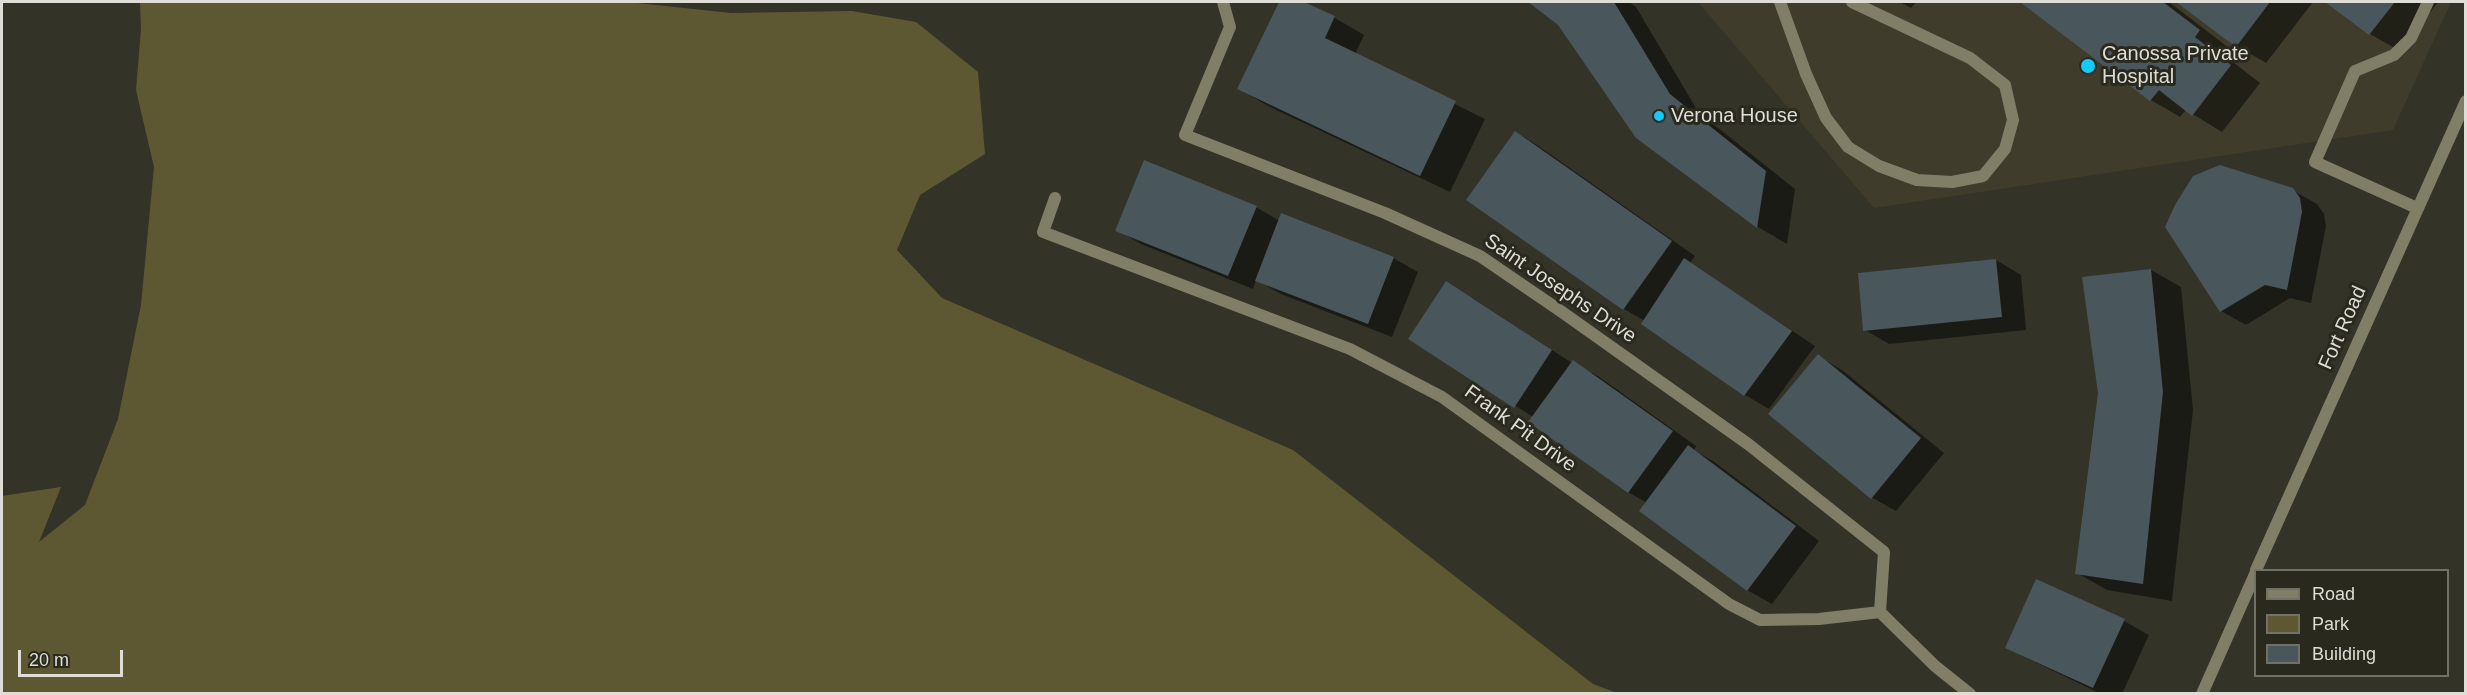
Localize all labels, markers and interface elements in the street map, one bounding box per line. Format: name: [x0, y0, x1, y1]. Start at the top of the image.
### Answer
place label: Canossa Private Hospital: [2102, 42, 2249, 89]
marker: Canossa Private Hospital: [2079, 57, 2097, 75]
place label: Verona House: [1671, 104, 1798, 128]
marker: Verona House: [1652, 109, 1666, 123]
street label: Saint Josephs Drive: [1480, 229, 1640, 349]
street label: Fort Road: [2314, 283, 2372, 373]
street label: Frank Pit Drive: [1459, 380, 1581, 478]
legend: [2254, 569, 2449, 677]
text: Road: [2312, 584, 2355, 604]
text: Park: [2312, 614, 2349, 634]
scale bar: [21, 638, 126, 676]
text: Building: [2312, 644, 2376, 664]
text: 20 m: [29, 650, 69, 670]

